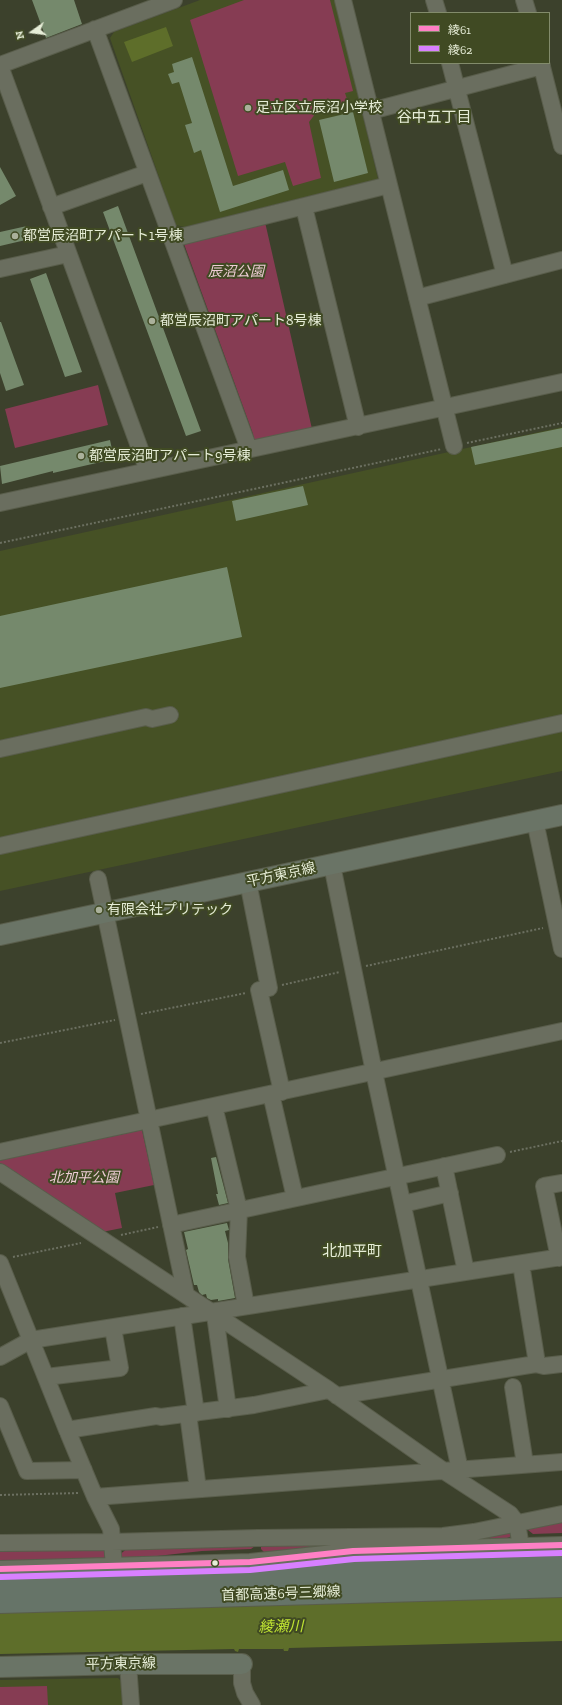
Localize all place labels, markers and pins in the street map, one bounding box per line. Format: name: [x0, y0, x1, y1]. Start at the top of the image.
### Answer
place label: 足立区立辰沼小学校: [256, 100, 382, 116]
marker: 足立区立辰沼小学校: [243, 103, 253, 113]
place label: 都営辰沼町アパート1号棟: [23, 228, 182, 244]
marker: 都営辰沼町アパート1号棟: [10, 231, 20, 241]
place label: 都営辰沼町アパート8号棟: [160, 313, 322, 329]
marker: 都営辰沼町アパート8号棟: [147, 316, 157, 326]
place label: 都営辰沼町アパート9号棟: [89, 448, 250, 464]
marker: 都営辰沼町アパート9号棟: [76, 451, 86, 461]
place label: 有限会社プリテック: [107, 902, 233, 918]
marker: 有限会社プリテック: [94, 905, 104, 915]
unlabelled marker: [210, 1558, 220, 1568]

